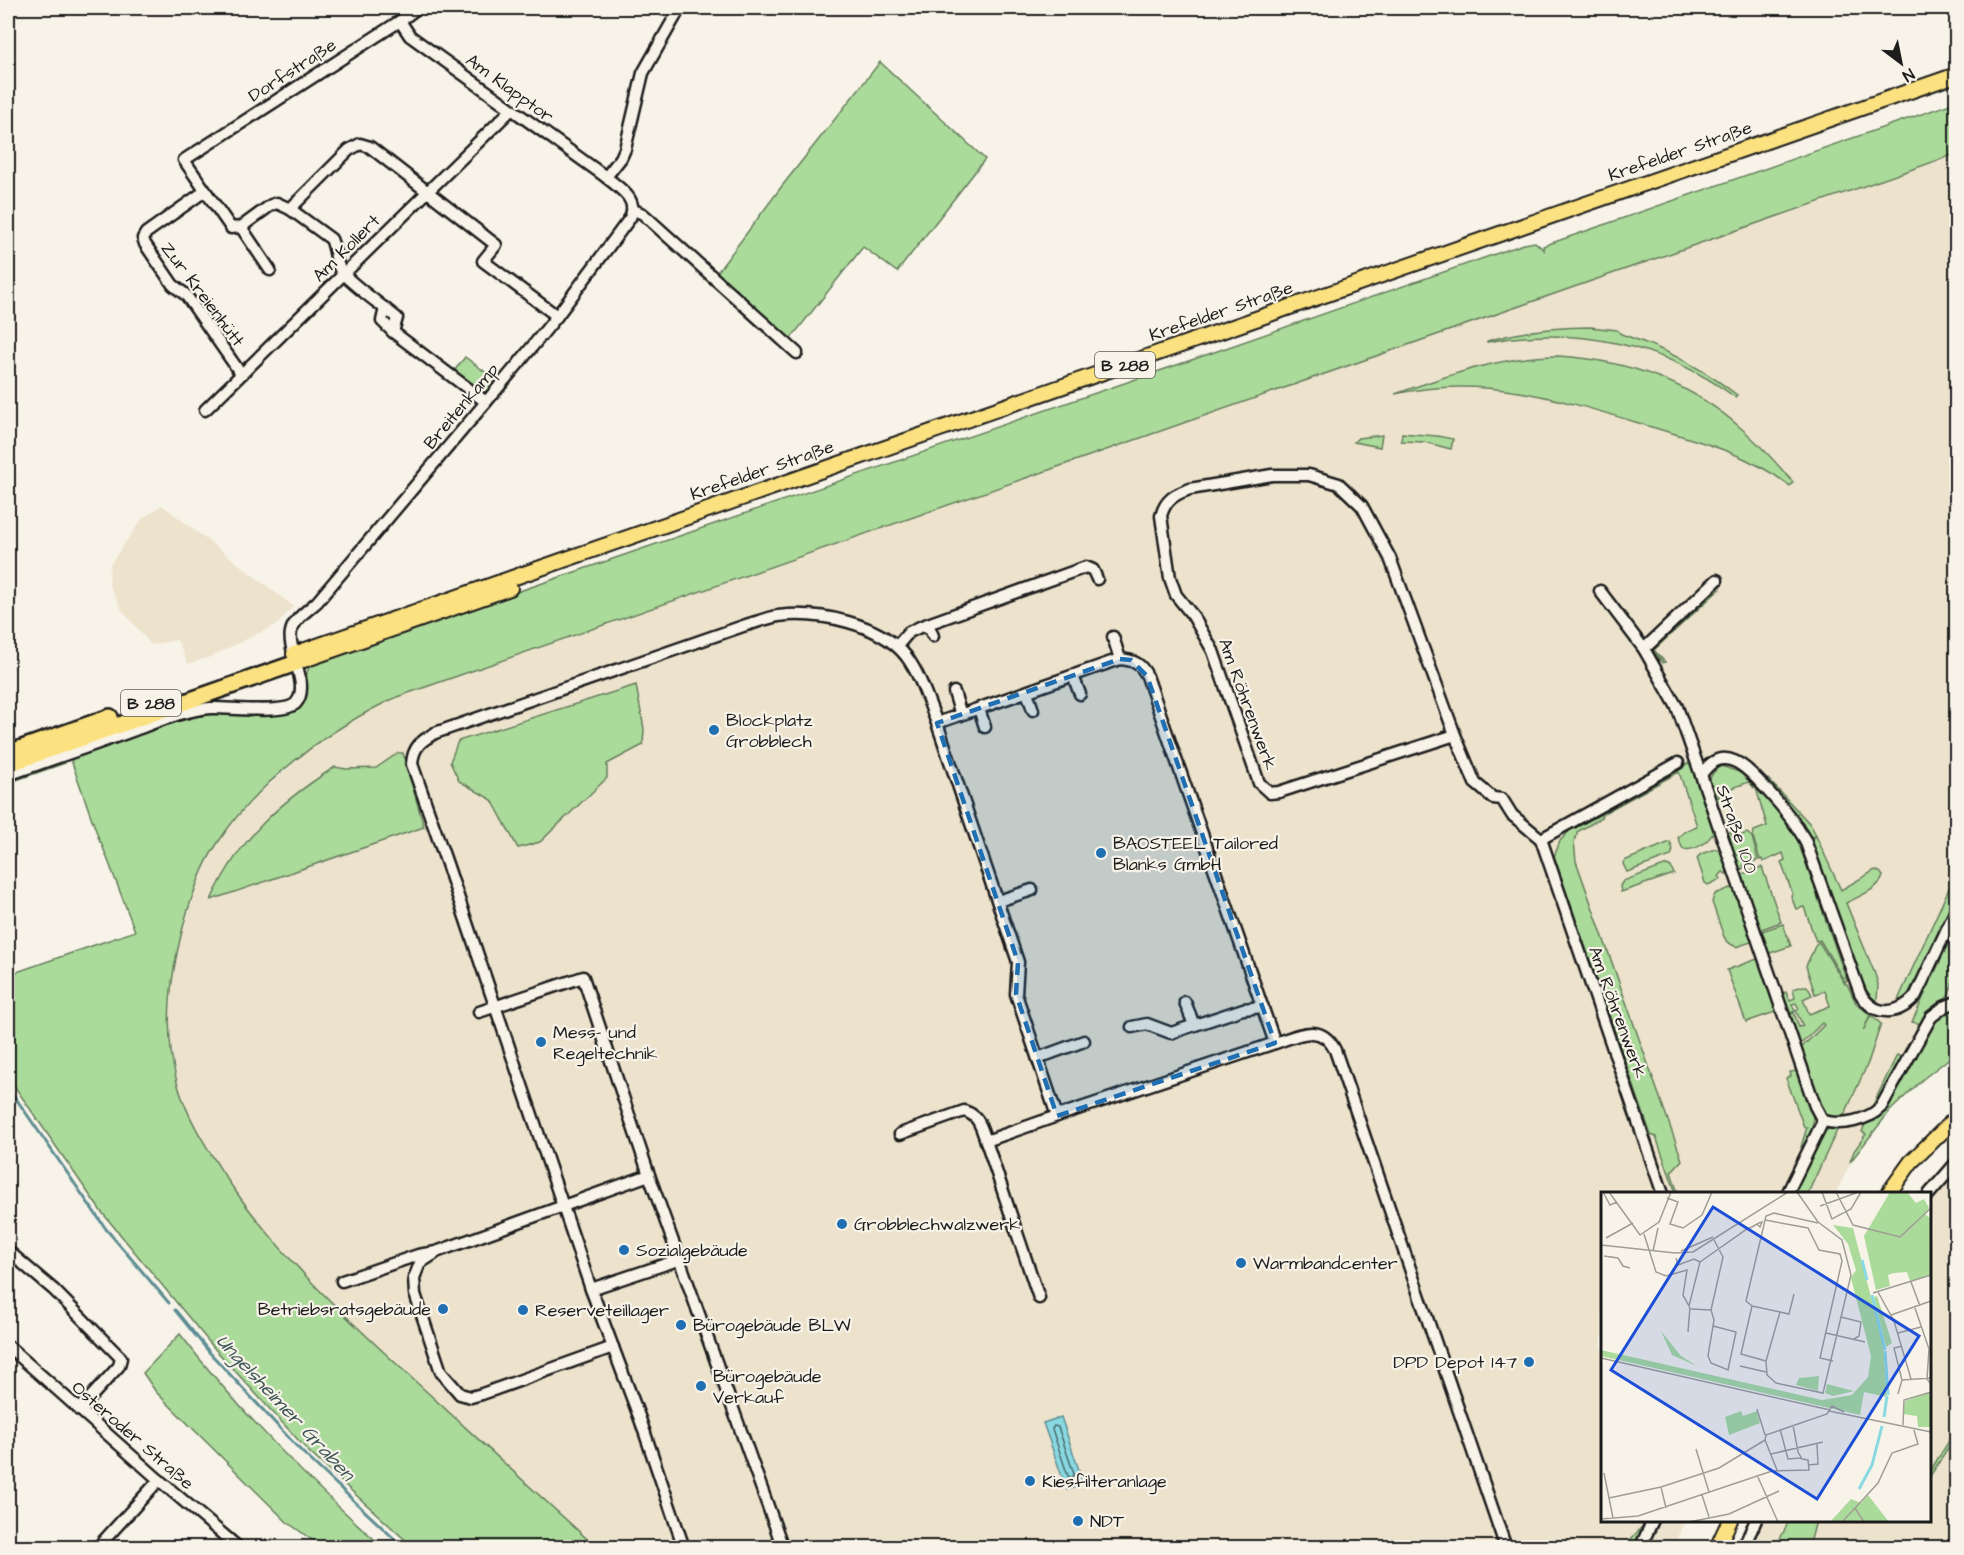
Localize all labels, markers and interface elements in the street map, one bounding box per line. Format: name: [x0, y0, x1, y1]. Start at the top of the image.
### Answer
street label: Dorfstraße: [243, 32, 341, 108]
north arrow: [1871, 33, 1931, 93]
street label: Am Klapptor: [461, 48, 559, 129]
text: N: [1898, 63, 1919, 87]
street label: Krefelder Straße: [1605, 115, 1756, 188]
street label: Am Kollert: [307, 208, 386, 288]
street label: Zur Kreienhütt: [155, 237, 251, 352]
street label: Krefelder Straße: [1146, 275, 1297, 348]
road number: B 288: [1095, 352, 1155, 378]
street label: Breitenkamp: [418, 358, 505, 455]
street label: Krefelder Straße: [687, 434, 838, 507]
street label: Am Röhrenwerk: [1212, 635, 1283, 774]
road number: B 288: [121, 690, 181, 716]
place label: Blockplatz Grobblech: [726, 708, 812, 754]
marker: Blockplatz Grobblech: [707, 723, 721, 737]
street label: Straße 100: [1710, 781, 1763, 877]
place label: BAOSTEEL Tailored Blanks GmbH: [1113, 831, 1278, 877]
marker: BAOSTEEL Tailored Blanks GmbH: [1094, 846, 1108, 860]
street label: Am Röhrenwerk: [1582, 943, 1653, 1082]
place label: Mess- und Regeltechnik: [553, 1020, 658, 1067]
marker: Mess- und Regeltechnik: [534, 1035, 548, 1049]
inset map: [1601, 1192, 1931, 1522]
place label: Grobblechwalzwerk: [854, 1212, 1020, 1237]
marker: Grobblechwalzwerk: [835, 1217, 849, 1231]
place label: Sozialgebäude: [636, 1238, 748, 1264]
marker: Sozialgebäude: [617, 1243, 631, 1257]
place label: Warmbandcenter: [1253, 1251, 1398, 1276]
marker: Warmbandcenter: [1234, 1256, 1248, 1270]
place label: Betriebsratsgebäude: [258, 1297, 431, 1323]
place label: Reserveteillager: [535, 1298, 669, 1324]
marker: Betriebsratsgebäude: [436, 1302, 450, 1316]
marker: Reserveteillager: [516, 1303, 530, 1317]
place label: Bürogebäude BLW: [693, 1313, 851, 1339]
marker: Bürogebäude BLW: [674, 1318, 688, 1332]
water label: Ungelsheimer Graben: [209, 1328, 362, 1490]
place label: DPD Depot 147: [1393, 1350, 1517, 1375]
marker: DPD Depot 147: [1522, 1355, 1536, 1369]
place label: Bürogebäude Verkauf: [713, 1364, 822, 1410]
street label: Osteroder Straße: [66, 1375, 199, 1496]
marker: Bürogebäude Verkauf: [694, 1379, 708, 1393]
place label: Kiesfilteranlage: [1042, 1469, 1167, 1495]
marker: Kiesfilteranlage: [1023, 1474, 1037, 1488]
place label: NDT: [1090, 1509, 1125, 1534]
marker: NDT: [1071, 1514, 1085, 1528]

